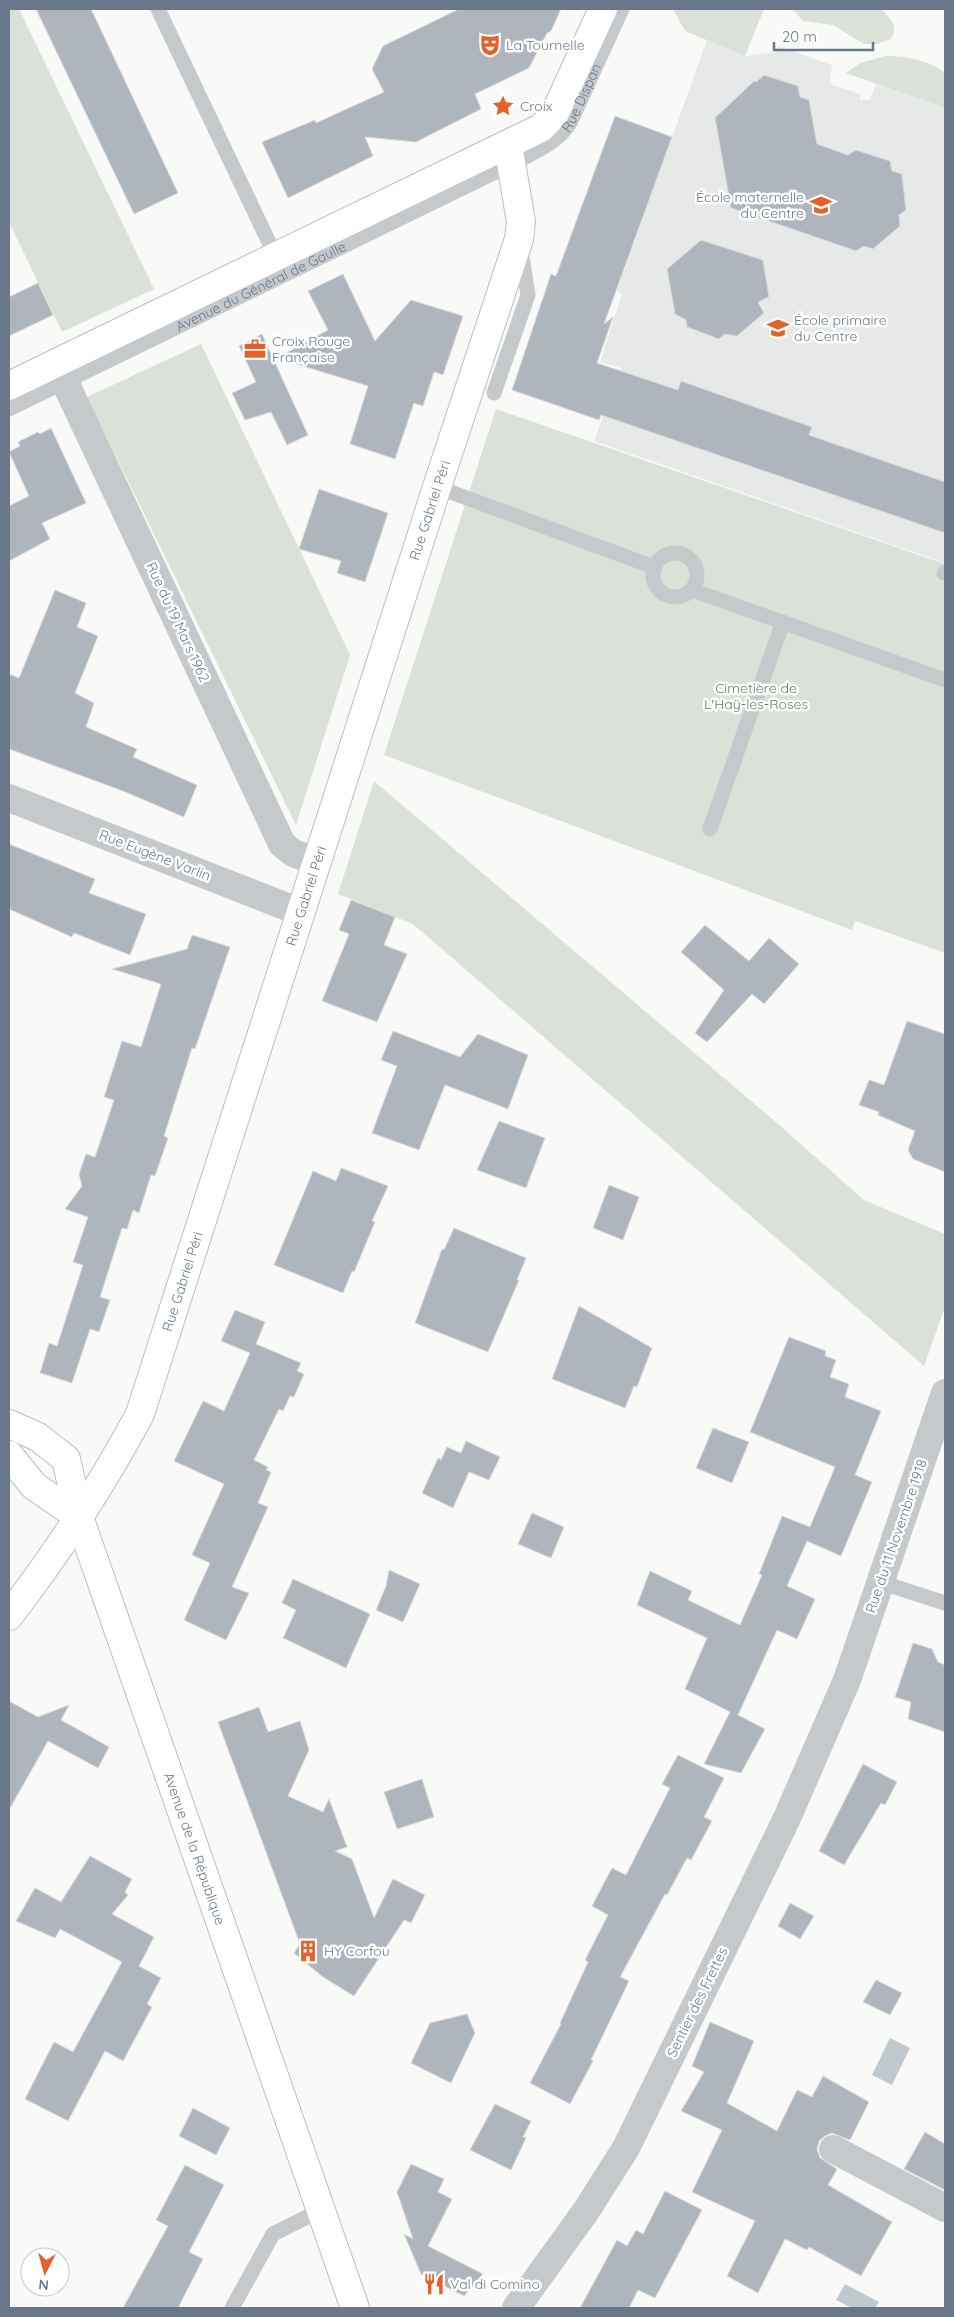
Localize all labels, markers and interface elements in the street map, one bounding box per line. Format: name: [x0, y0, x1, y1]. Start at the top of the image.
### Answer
scale bar: [774, 20, 873, 52]
text: 20 m: [782, 27, 817, 46]
theatre icon: La Tournelle: [477, 32, 503, 58]
place label: La Tournelle: [506, 36, 585, 54]
street label: Rue Dispan: [557, 61, 605, 136]
place icon: Croix: [490, 93, 516, 119]
place label: Croix: [520, 97, 553, 115]
place label: École maternelle du Centre: [696, 188, 804, 222]
school or university icon: École maternelle du Centre: [808, 192, 834, 218]
street label: Avenue du Général de Gaulle: [173, 237, 349, 336]
place label: École primaire du Centre: [794, 311, 887, 345]
school or university icon: École primaire du Centre: [765, 315, 791, 341]
place label: Croix Rouge Française: [272, 332, 350, 366]
office icon: Croix Rouge Française: [242, 336, 268, 362]
street label: Rue Gabriel Péri: [405, 458, 454, 562]
street label: Rue du 19 Mars 1962: [142, 559, 214, 685]
park label: Cimetière de L'Haÿ-les-Roses: [704, 679, 808, 713]
street label: Rue Eugène Varlin: [97, 825, 213, 885]
street label: Rue Gabriel Péri: [282, 844, 330, 948]
street label: Rue Gabriel Péri: [158, 1229, 207, 1334]
street label: Rue du 11 Novembre 1918: [861, 1457, 931, 1615]
street label: Avenue de la République: [160, 1770, 230, 1927]
building icon: HY Corfou: [295, 1938, 321, 1964]
place label: HY Corfou: [324, 1942, 390, 1960]
street label: Sentier des Frettes: [663, 1944, 731, 2060]
north arrow: [20, 2247, 70, 2297]
restaurant icon: Val di Comino: [421, 2271, 447, 2297]
text: N: [38, 2275, 50, 2294]
place label: Val di Comino: [450, 2275, 540, 2293]

